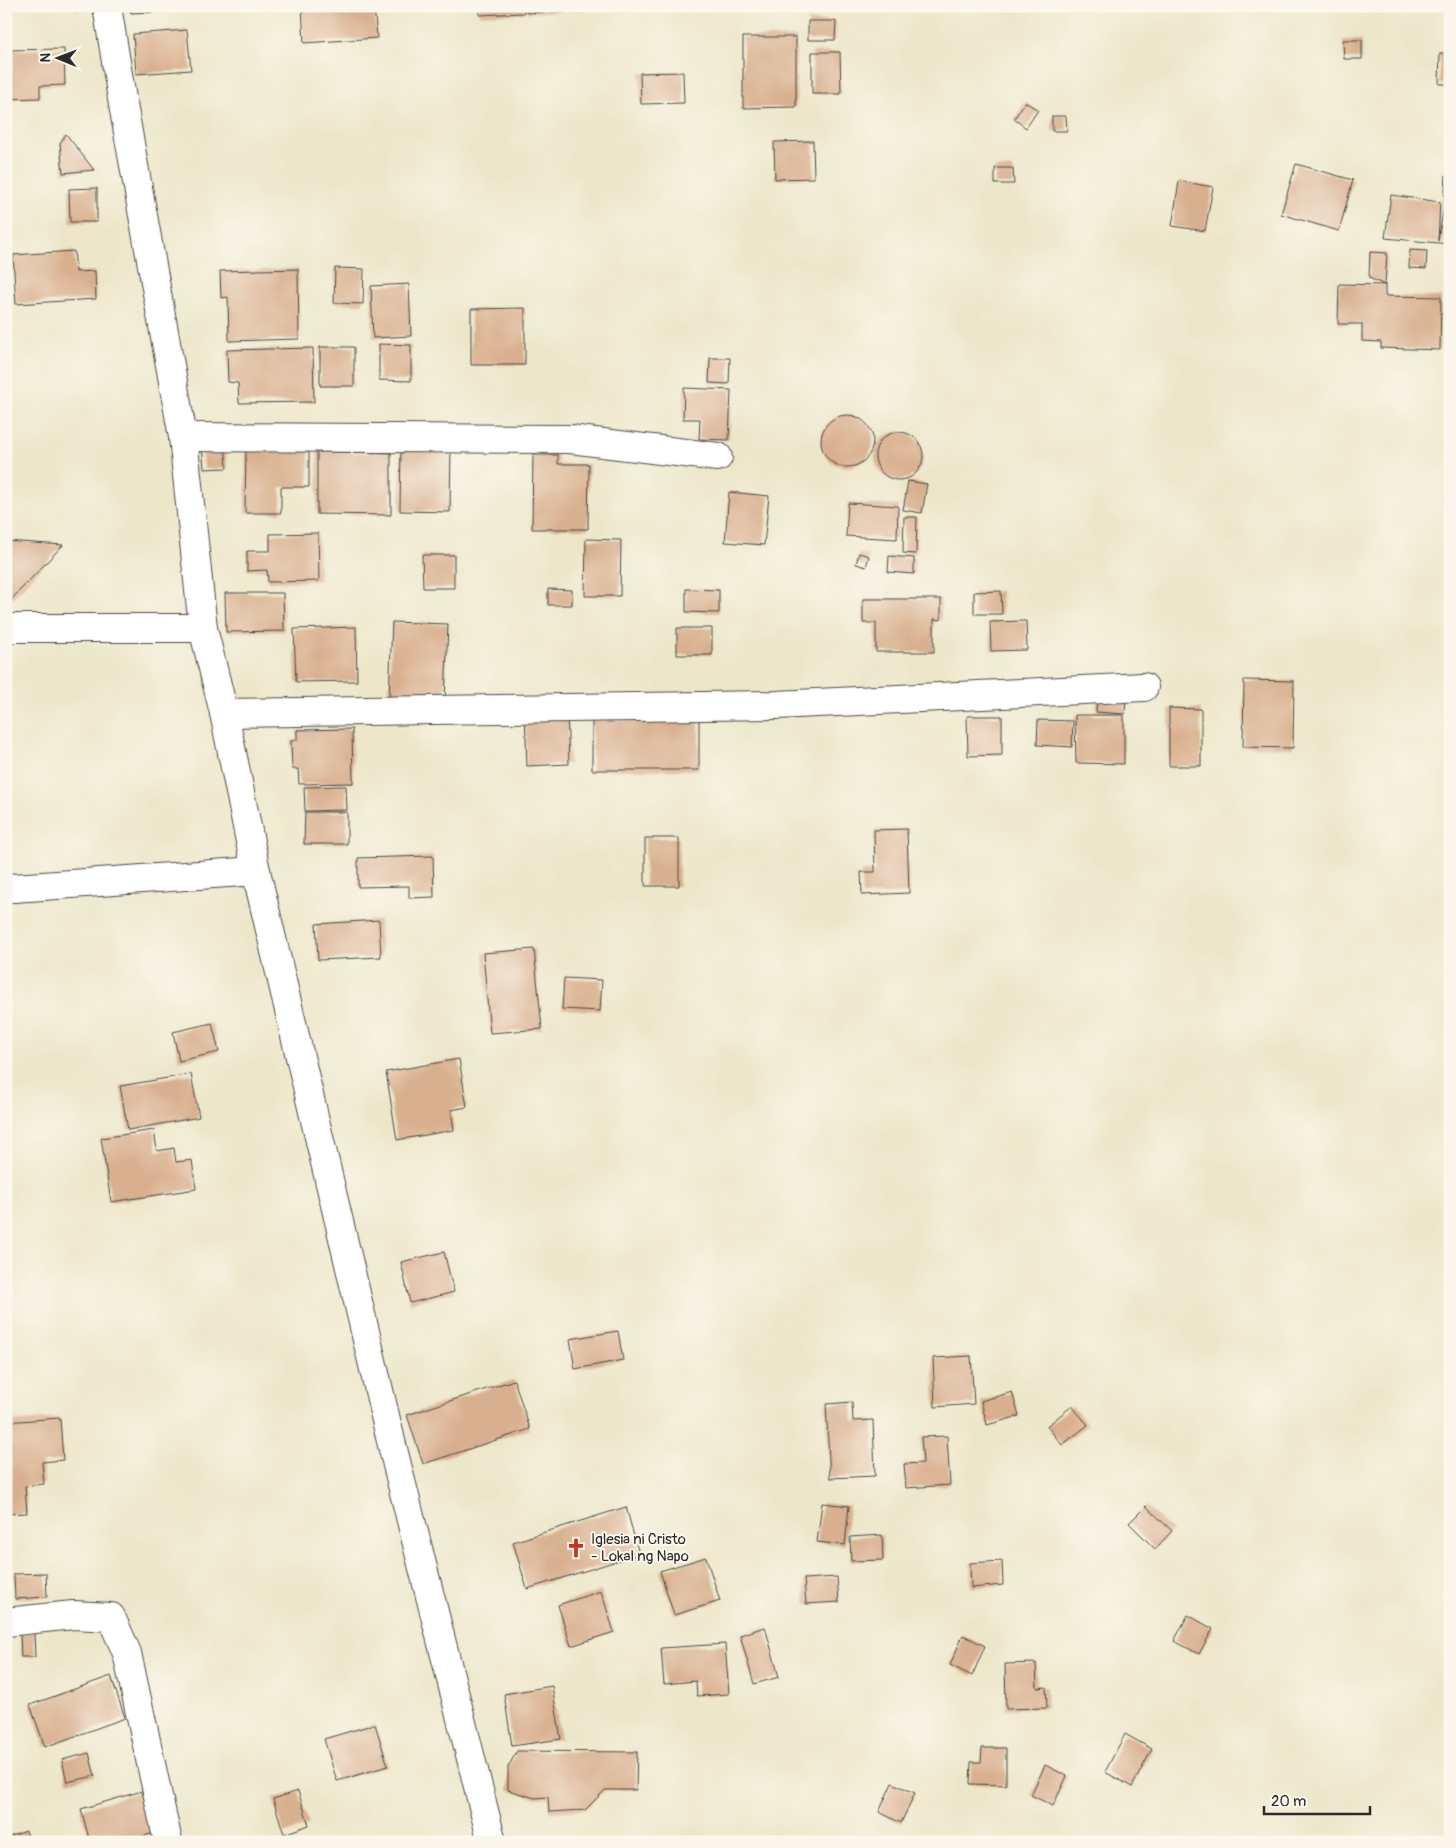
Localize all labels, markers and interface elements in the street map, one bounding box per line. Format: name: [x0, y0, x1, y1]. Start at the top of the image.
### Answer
north arrow: [32, 32, 82, 82]
text: N: [37, 53, 54, 63]
place label: Iglesia ni Cristo - Lokal ng Napo: [591, 1530, 689, 1566]
church icon: Iglesia ni Cristo - Lokal ng Napo: [565, 1537, 587, 1559]
scale bar: [1264, 1783, 1370, 1815]
text: 20 m: [1271, 1792, 1306, 1811]

